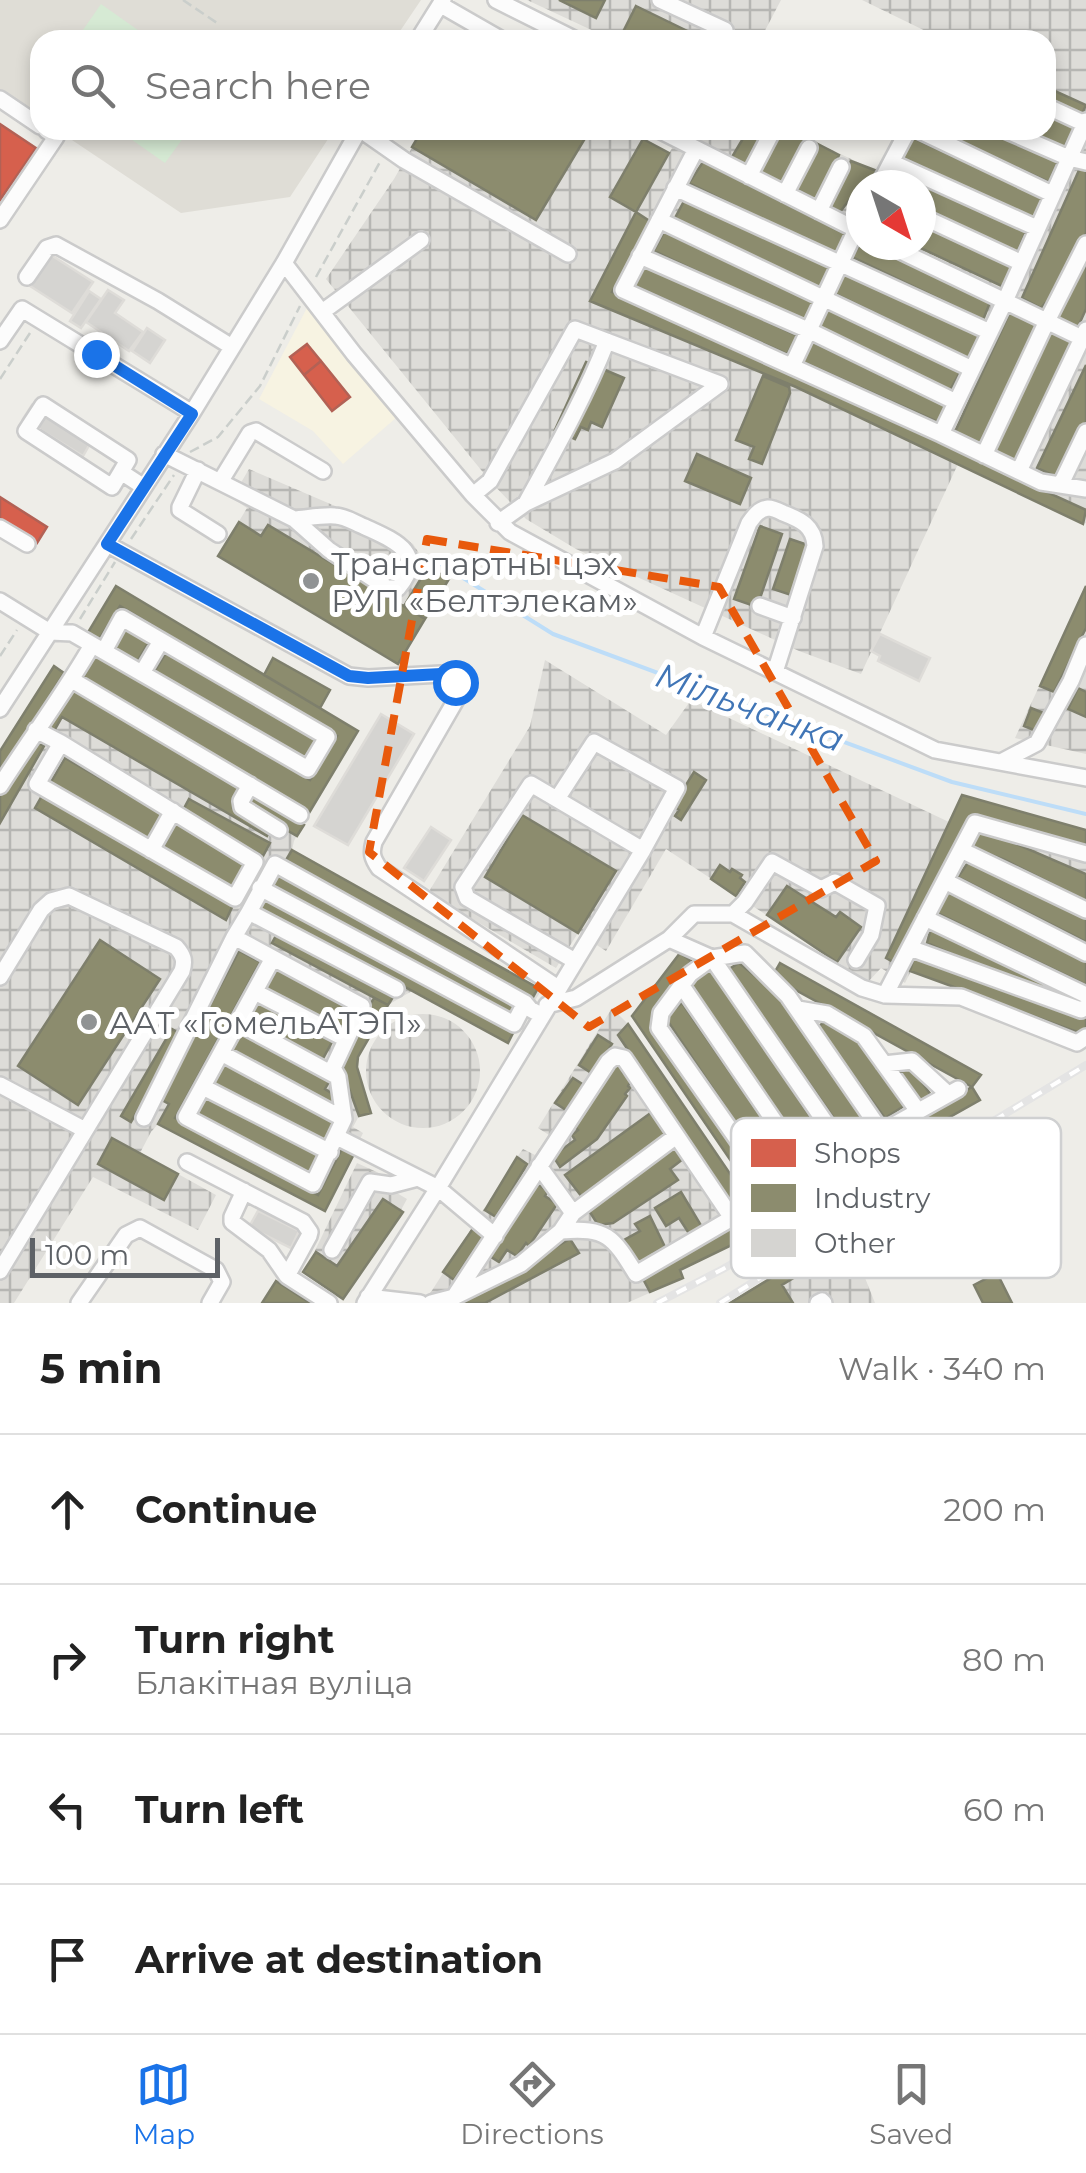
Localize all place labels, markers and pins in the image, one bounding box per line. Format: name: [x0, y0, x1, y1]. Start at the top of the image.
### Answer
place label: Транспартны цэх РУП «Белтэлекам»: [331, 544, 638, 620]
marker: Транспартны цэх РУП «Белтэлекам»: [300, 570, 322, 592]
place label: ААТ «ГомельАТЭП»: [109, 1003, 422, 1042]
marker: ААТ «ГомельАТЭП»: [78, 1011, 100, 1033]

